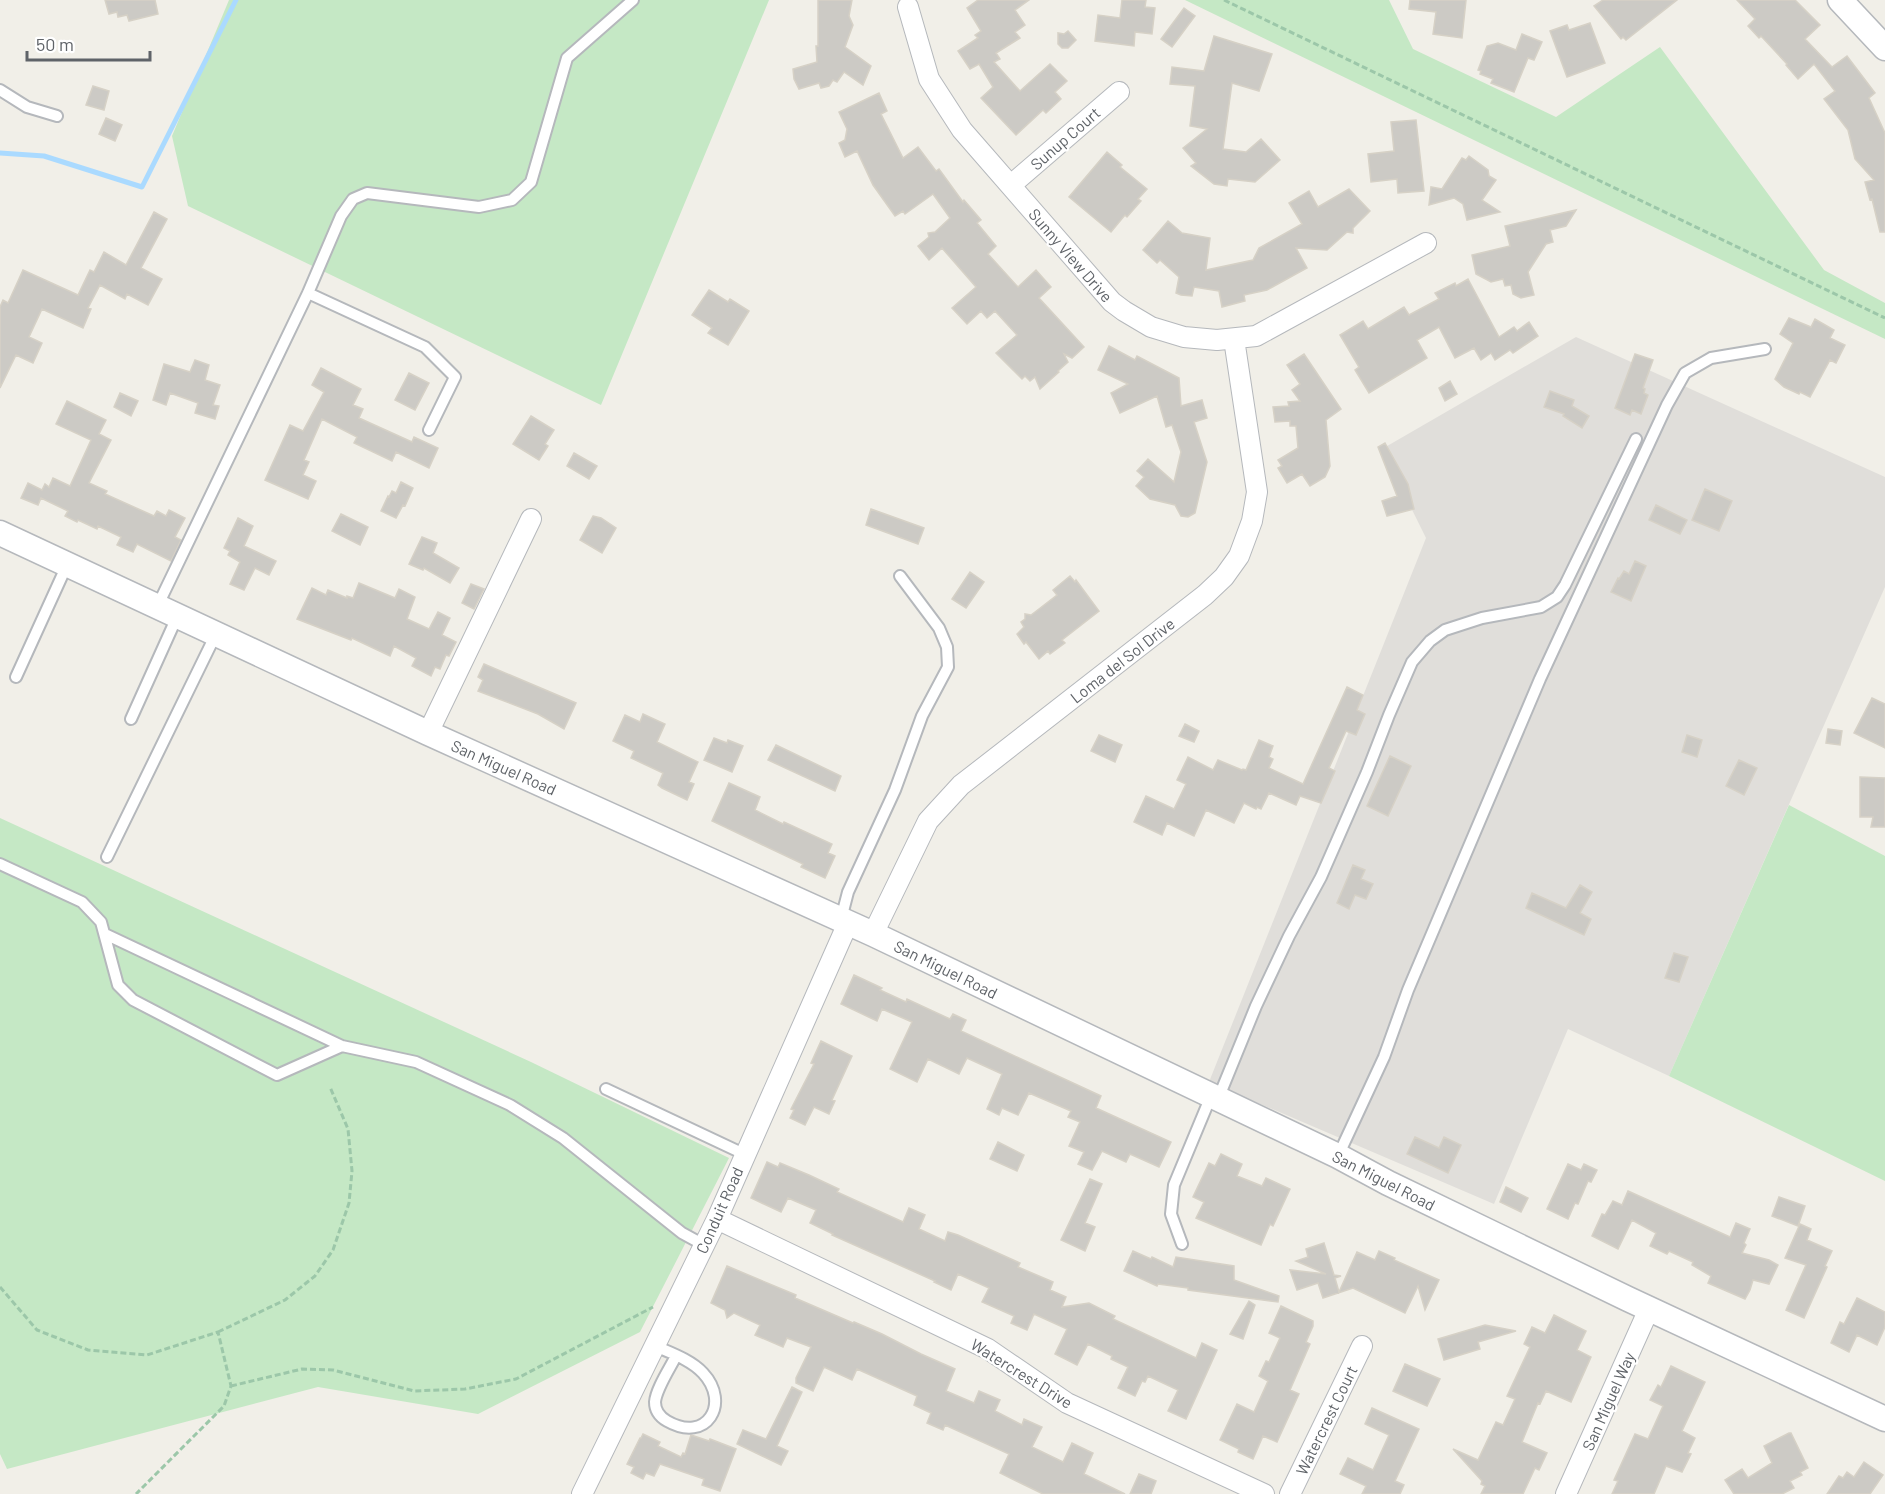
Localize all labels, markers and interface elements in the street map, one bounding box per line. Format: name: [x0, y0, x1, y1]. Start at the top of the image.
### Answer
scale bar: [27, 24, 150, 62]
text: 50 m: [36, 33, 74, 55]
street label: Sunup Court: [1026, 103, 1104, 173]
street label: Sunny View Drive: [1025, 204, 1117, 306]
street label: Loma del Sol Drive: [1066, 613, 1178, 707]
street label: San Miguel Road: [449, 735, 559, 799]
street label: San Miguel Road: [891, 936, 1001, 1002]
street label: San Miguel Road: [1329, 1146, 1439, 1214]
street label: Conduit Road: [691, 1164, 747, 1256]
street label: Watercrest Drive: [968, 1334, 1076, 1412]
street label: San Miguel Way: [1578, 1348, 1639, 1453]
street label: Watercrest Court: [1291, 1362, 1361, 1478]

